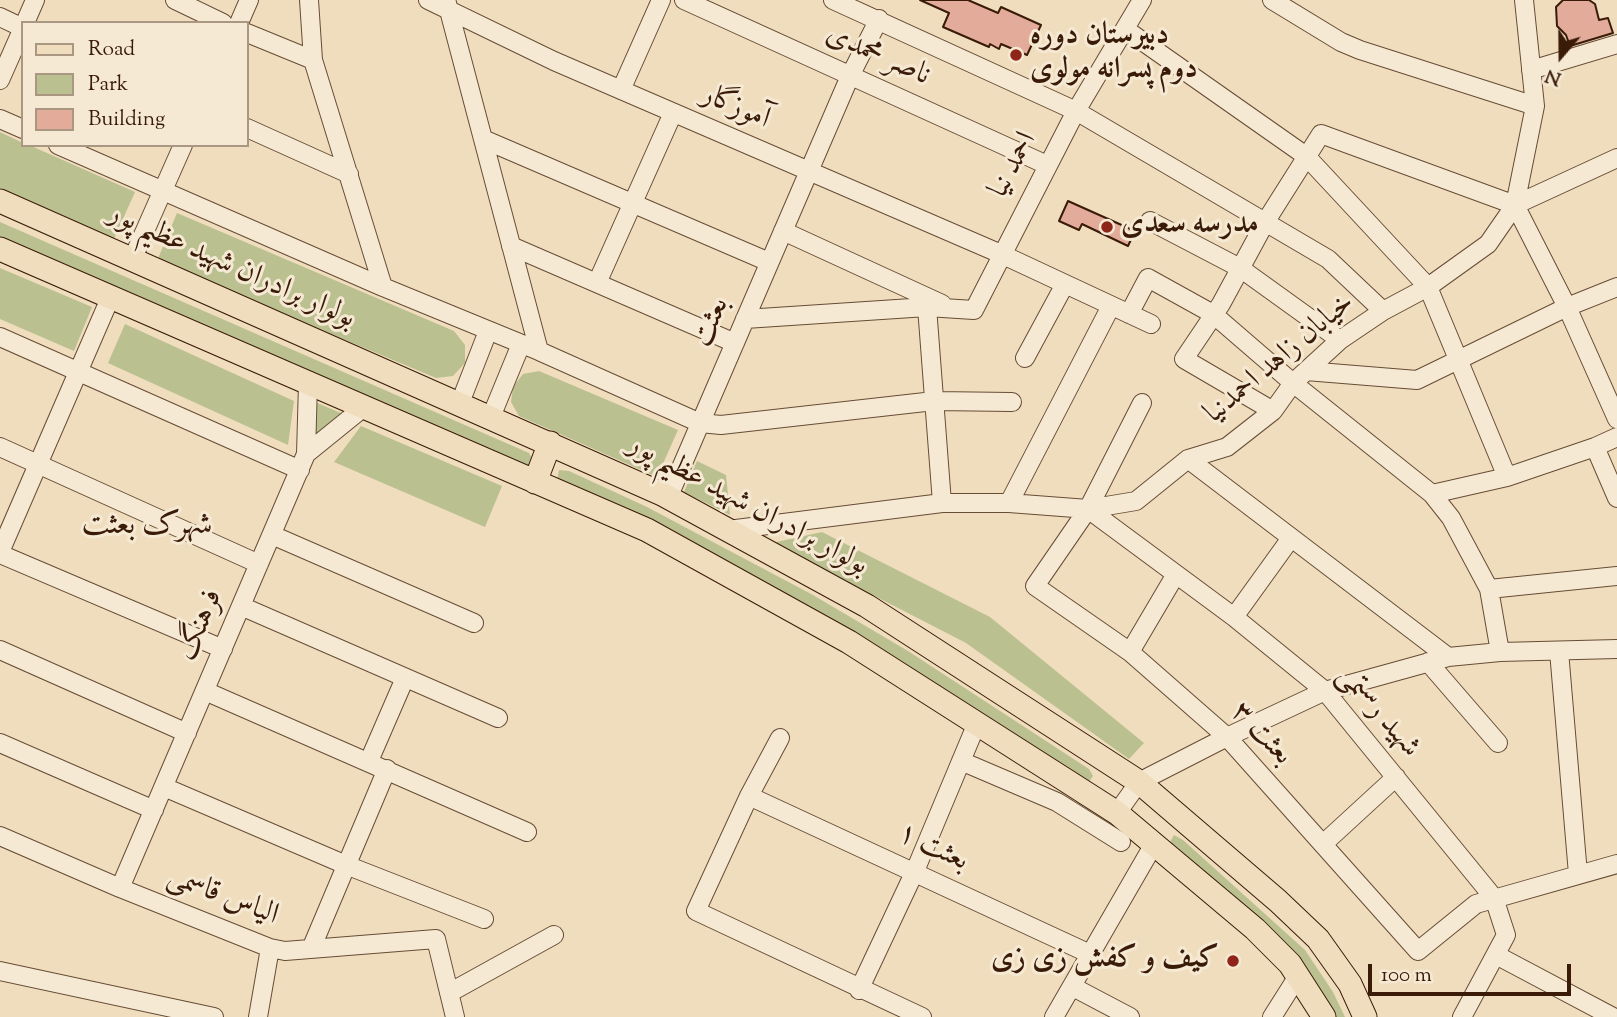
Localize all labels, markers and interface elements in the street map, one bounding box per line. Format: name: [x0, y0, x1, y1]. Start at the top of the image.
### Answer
street label: ناصر محمدی: [819, 18, 935, 96]
place label: دبیرستان دوره دوم پسرانه مولوی: [1030, 20, 1198, 90]
legend: [21, 21, 248, 147]
north arrow: [1526, 21, 1596, 91]
text: Road: [88, 35, 135, 65]
marker: دبیرستان دوره دوم پسرانه مولوی: [1008, 47, 1024, 63]
text: N: [1542, 61, 1565, 91]
text: Park: [88, 70, 128, 100]
street label: آموزگار: [695, 78, 775, 140]
text: Building: [88, 105, 165, 135]
street label: احمد نیا: [983, 127, 1047, 205]
street label: بولوار برادران شهید عظیم‌ پور: [102, 197, 360, 339]
place label: مدرسه سعدی: [1121, 209, 1259, 245]
marker: مدرسه سعدی: [1099, 219, 1115, 235]
street label: خیابان زاهد احمدنیا: [1198, 287, 1364, 433]
street label: بعثت: [687, 293, 739, 353]
street label: بولوار برادران شهید عظیم‌ پور: [621, 428, 873, 586]
district label: شهرک بعثت: [81, 509, 213, 547]
street label: فرهنگ: [171, 585, 233, 667]
street label: شهید رستمی: [1327, 660, 1427, 766]
street label: بعثت ۳: [1221, 696, 1299, 774]
street label: بعثت ۱: [891, 817, 973, 881]
street label: الیاس قاسمی: [161, 860, 283, 936]
place label: کیف و کفش زی زی: [991, 943, 1219, 979]
scale bar: [1372, 950, 1575, 994]
marker: کیف و کفش زی زی: [1225, 953, 1241, 969]
text: 100 m: [1381, 961, 1432, 991]

